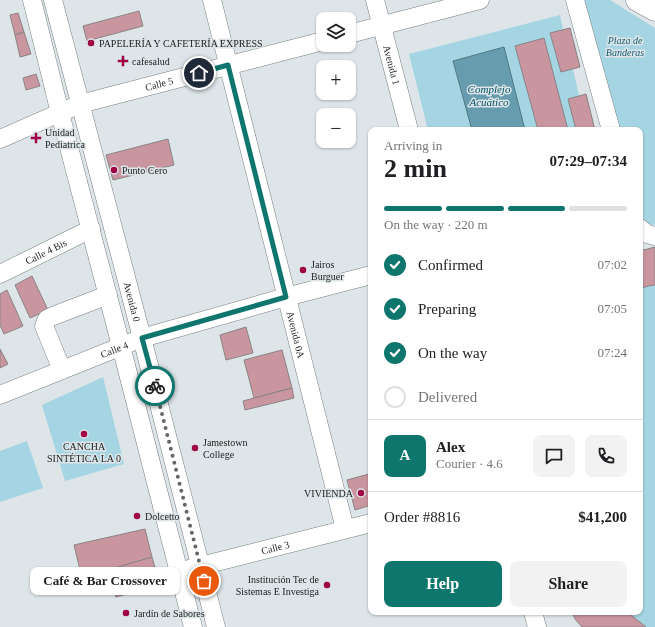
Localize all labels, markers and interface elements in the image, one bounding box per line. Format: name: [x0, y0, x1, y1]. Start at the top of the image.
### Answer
map controls: [316, 12, 356, 148]
button: layers: [316, 12, 356, 52]
park label: Plaza de Banderas: [606, 35, 644, 58]
marker: PAPELERÍA Y CAFETERÍA EXPRESS: [86, 38, 96, 48]
place label: PAPELERÍA Y CAFETERÍA EXPRESS: [99, 38, 263, 49]
street label: Avenida 1: [381, 44, 402, 86]
marker: cafesalud: [117, 55, 129, 67]
place label: cafesalud: [132, 56, 170, 67]
pin: [182, 56, 216, 90]
button: +: [316, 60, 356, 100]
icon: home: [188, 62, 210, 84]
street label: Calle 5: [144, 75, 174, 93]
water label: Complejo Acuático: [468, 83, 511, 108]
button: −: [316, 108, 356, 148]
place label: Unidad Pediatrica: [45, 127, 86, 150]
marker: Unidad Pediatrica: [30, 132, 42, 144]
text: Arriving in: [384, 138, 442, 153]
text: 07:29–07:34: [550, 153, 627, 169]
text: 2 min: [384, 154, 447, 183]
marker: Punto Cero: [109, 165, 119, 175]
place label: Punto Cero: [122, 165, 167, 176]
text: On the way · 220 m: [384, 217, 488, 232]
street label: Calle 4 Bis: [24, 237, 68, 267]
icon: check: [384, 254, 406, 276]
text: Confirmed: [418, 257, 483, 273]
text: 07:02: [597, 257, 627, 272]
place label: Jairos Burguer: [311, 259, 344, 282]
marker: Jairos Burguer: [298, 265, 308, 275]
street label: Avenida 0: [121, 281, 142, 323]
icon: check: [384, 298, 406, 320]
text: Preparing: [418, 301, 476, 317]
text: 07:05: [597, 301, 627, 316]
street label: Avenida 0A: [284, 310, 307, 360]
street label: Calle 4: [99, 339, 130, 360]
icon: check: [384, 342, 406, 364]
text: On the way: [418, 345, 487, 361]
text: 07:24: [597, 345, 627, 360]
courier: [135, 366, 175, 406]
icon: bike: [144, 375, 166, 397]
text: Delivered: [418, 389, 477, 405]
marker: CANCHA SINTÉTICA LA 0: [79, 429, 89, 439]
button: chat: [533, 435, 575, 477]
button: phone: [585, 435, 627, 477]
place label: Jamestown College: [203, 437, 247, 460]
text: Alex: [436, 439, 465, 455]
place label: CANCHA SINTÉTICA LA 0: [47, 441, 121, 464]
marker: Jamestown College: [190, 443, 200, 453]
text: A: [400, 447, 410, 463]
text: Courier · 4.6: [436, 456, 503, 471]
place label: VIVIENDA: [304, 488, 354, 499]
marker: VIVIENDA: [356, 488, 366, 498]
text: Order #8816: [384, 509, 460, 525]
text: $41,200: [578, 509, 627, 525]
marker: Dolcetto: [132, 511, 142, 521]
place label: Dolcetto: [145, 511, 179, 522]
street label: Calle 3: [260, 539, 291, 557]
button: Help: [384, 561, 502, 607]
button: Share: [510, 561, 627, 607]
pin: [187, 564, 221, 598]
callout: Café & Bar Crossover: [30, 567, 180, 595]
icon: bag: [193, 570, 215, 592]
text: Café & Bar Crossover: [43, 573, 167, 588]
place label: Institución Tec de Sistemas E Investiga: [236, 574, 320, 597]
marker: Institución Tec de Sistemas E Investiga: [322, 580, 332, 590]
marker: Jardín de Sabores: [121, 608, 131, 618]
place label: Jardín de Sabores: [134, 608, 205, 619]

